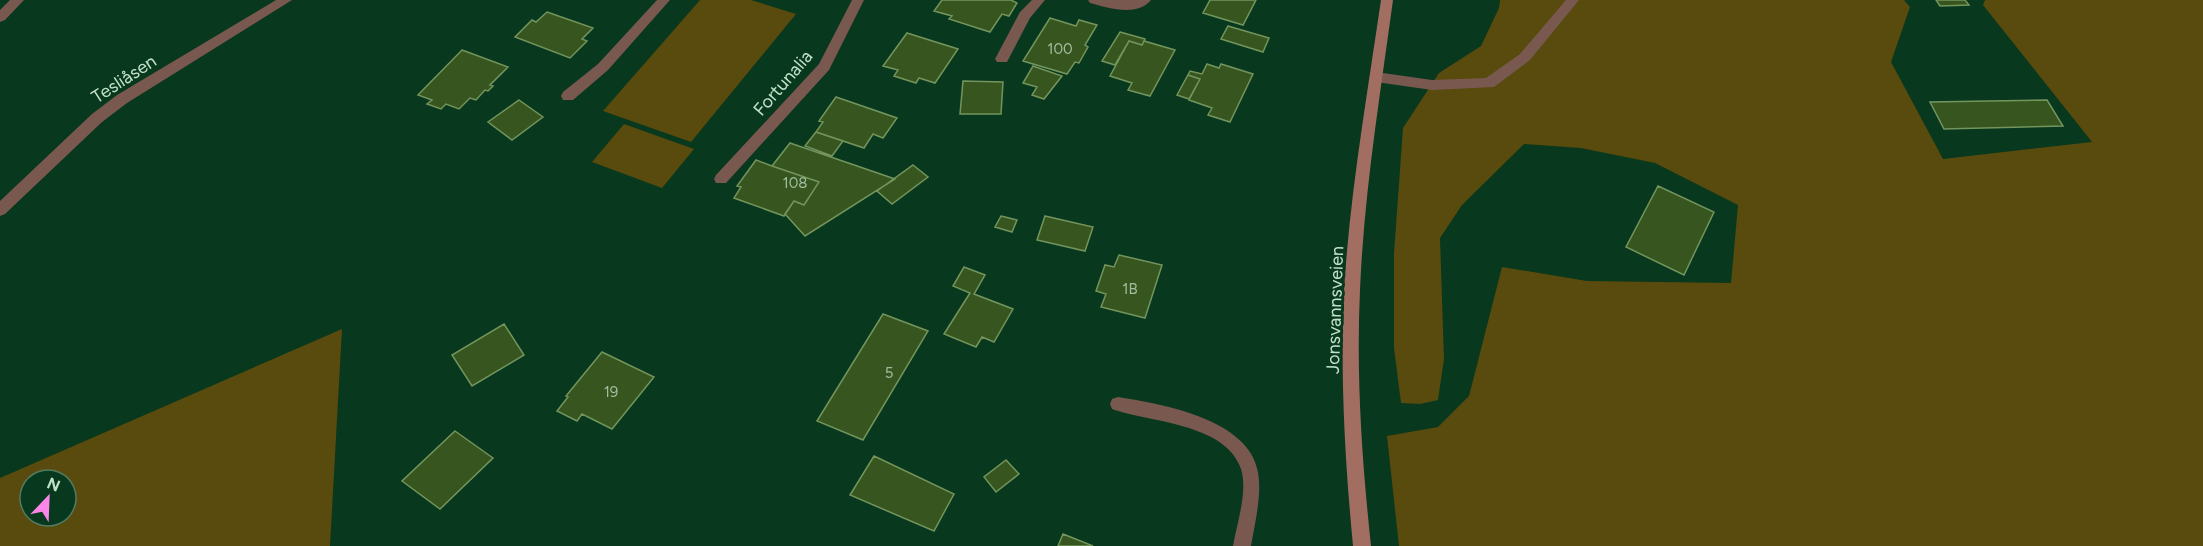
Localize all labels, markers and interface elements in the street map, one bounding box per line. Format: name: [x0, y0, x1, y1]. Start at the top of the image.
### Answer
house number: 100: [1047, 40, 1073, 58]
street label: Fortunalia: [749, 46, 817, 120]
street label: Tesliåsen: [88, 50, 160, 108]
house number: 108: [782, 174, 808, 192]
street label: Jonsvannsveien: [1322, 246, 1348, 374]
house number: 1B: [1122, 280, 1138, 298]
house number: 5: [885, 364, 893, 382]
house number: 19: [604, 383, 618, 401]
north arrow: [18, 468, 78, 528]
text: N: [44, 473, 63, 496]

